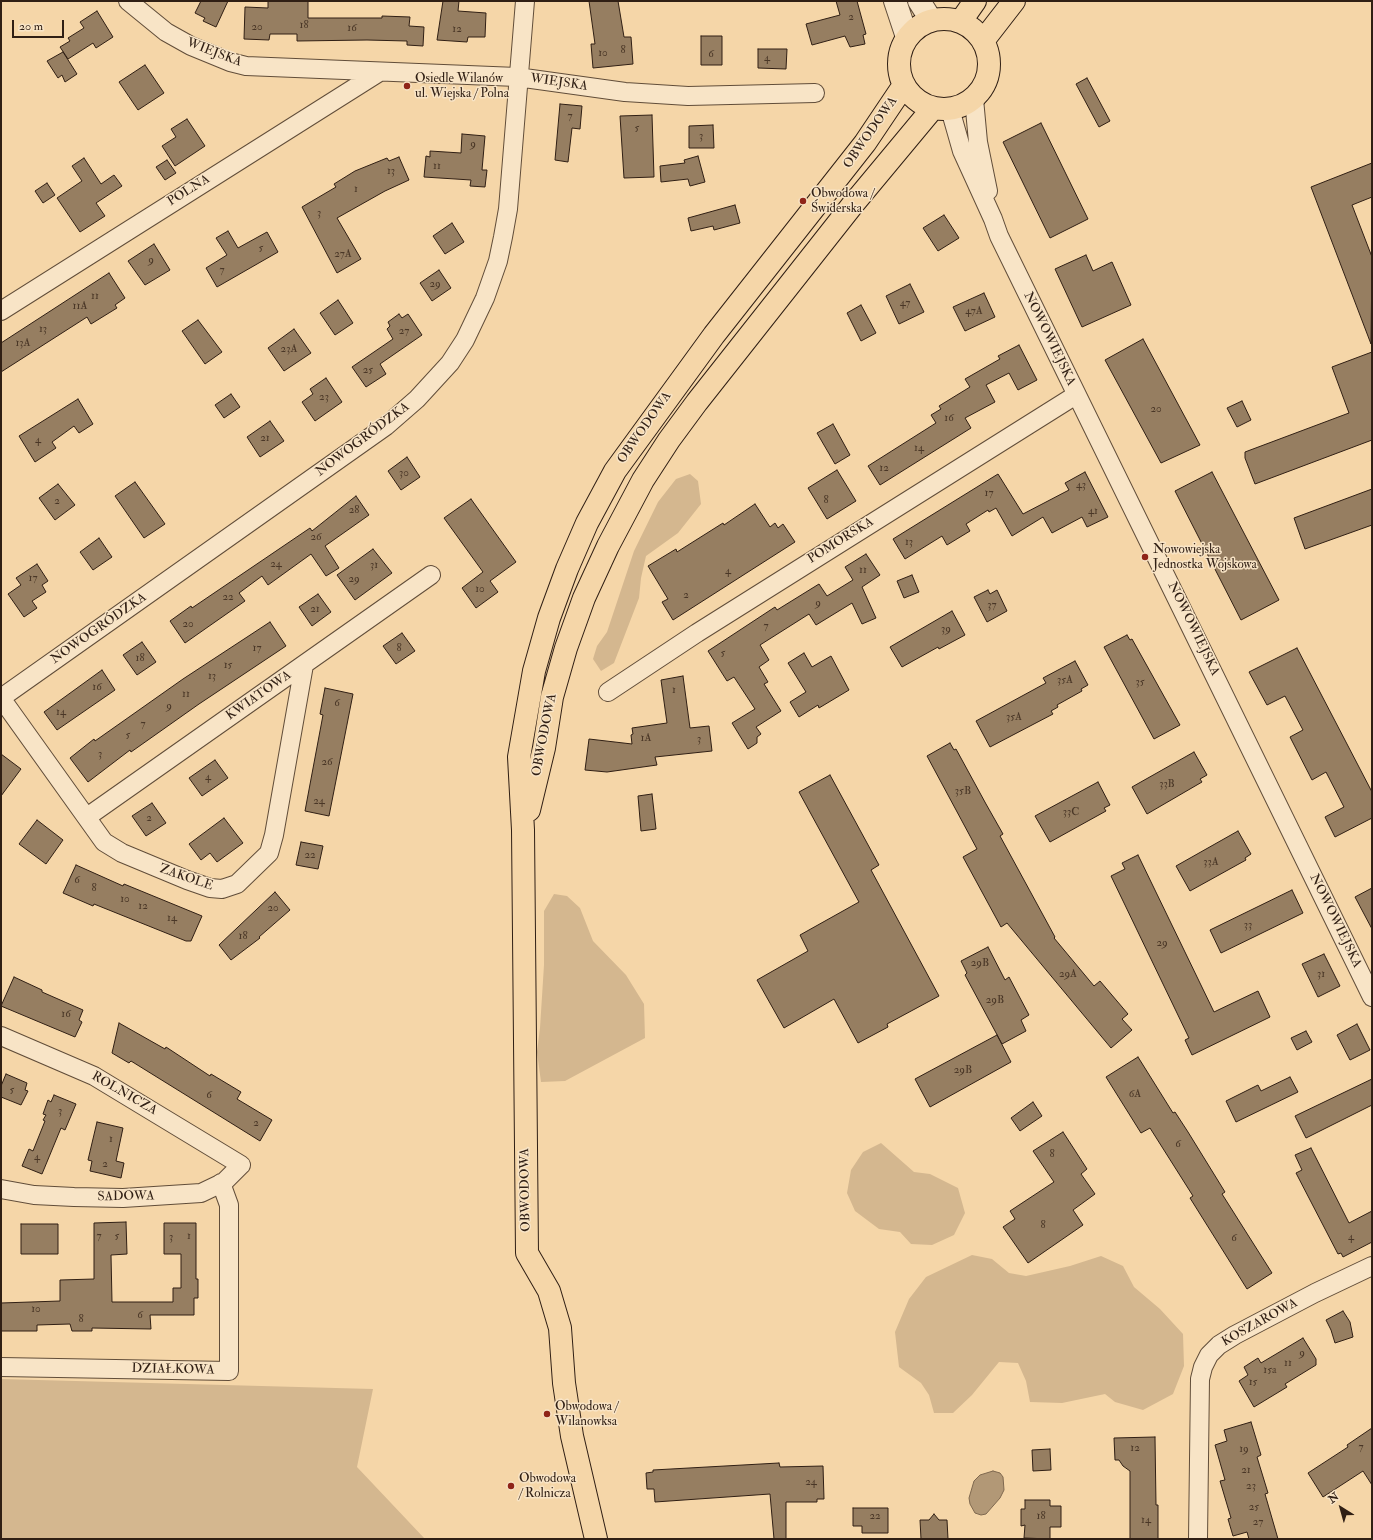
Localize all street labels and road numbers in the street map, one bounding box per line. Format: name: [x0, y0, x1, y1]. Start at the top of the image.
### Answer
street label: WIEJSKA: [184, 35, 244, 71]
street label: WIEJSKA: [529, 71, 589, 95]
street label: OBWODOWA: [841, 94, 901, 172]
street label: POLNA: [165, 172, 213, 210]
street label: NOWOWIEJSKA: [1020, 289, 1078, 389]
street label: OBWODOWA: [615, 389, 675, 467]
street label: NOWOGRÓDZKA: [313, 400, 413, 480]
street label: POMORSKA: [805, 515, 877, 567]
street label: NOWOWIEJSKA: [1164, 579, 1222, 679]
street label: NOWOGRÓDZKA: [48, 590, 150, 668]
street label: KWIATOWA: [223, 668, 295, 724]
street label: OBWODOWA: [529, 692, 561, 778]
street label: ZAKOLE: [157, 862, 215, 894]
street label: NOWOWIEJSKA: [1306, 871, 1364, 971]
street label: ROLNICZA: [88, 1069, 160, 1119]
street label: OBWODOWA: [517, 1148, 535, 1232]
street label: SADOWA: [97, 1189, 155, 1205]
street label: KOSZAROWA: [1219, 1296, 1301, 1350]
street label: DZIAŁKOWA: [131, 1361, 215, 1379]

